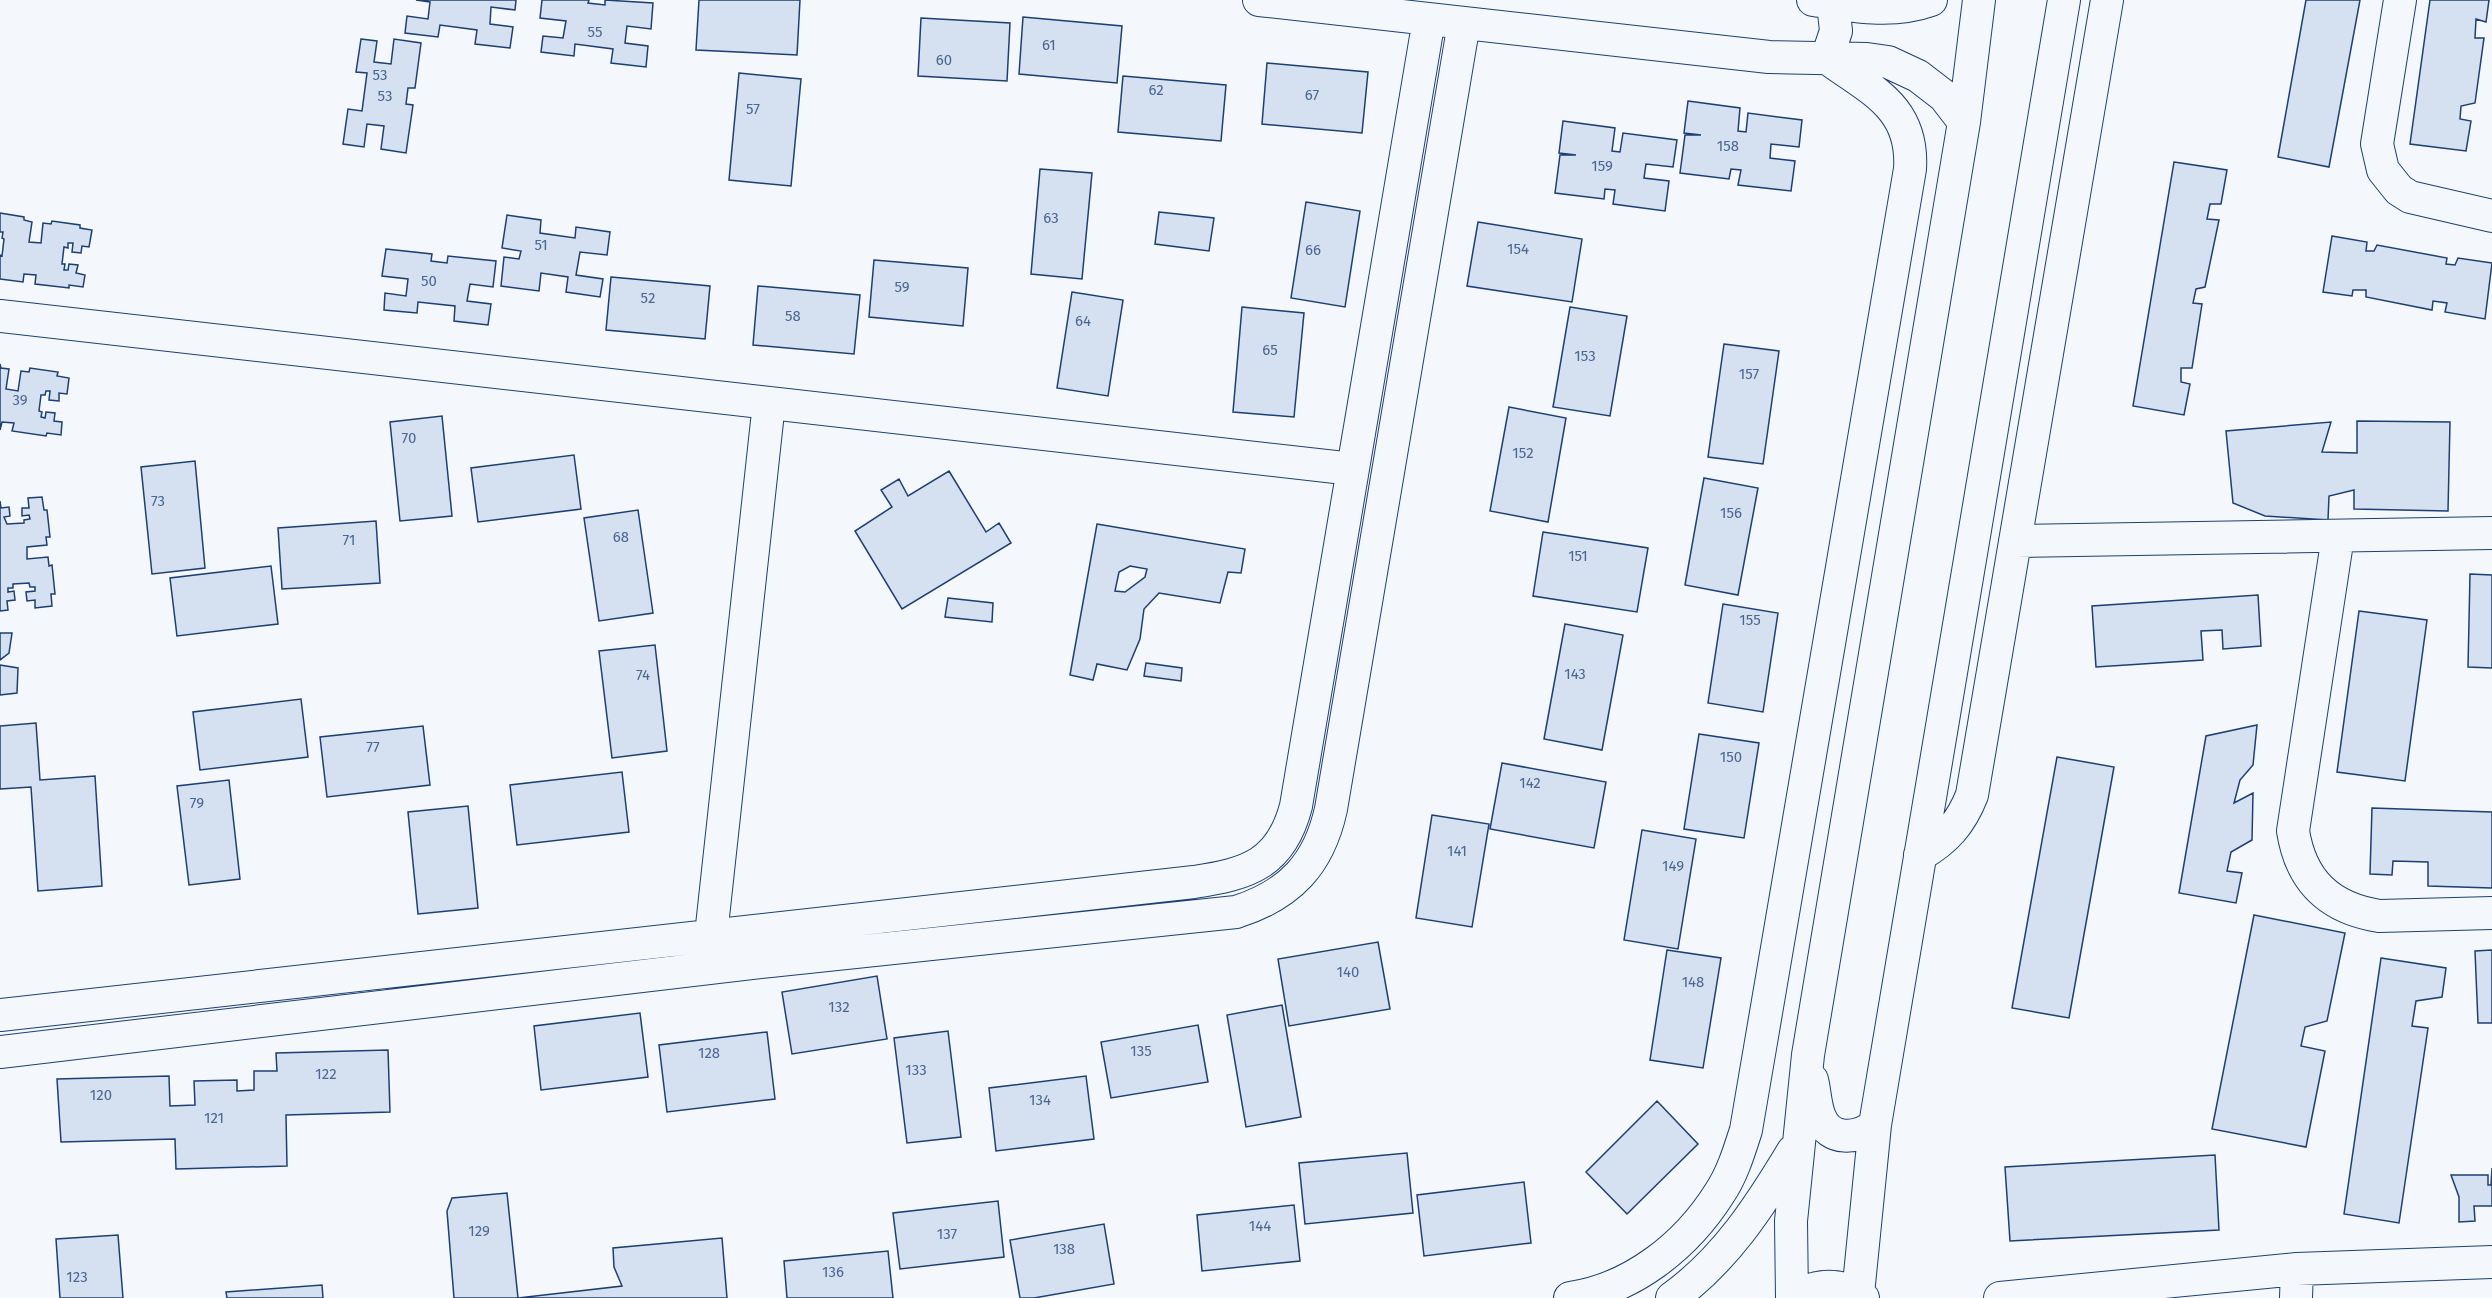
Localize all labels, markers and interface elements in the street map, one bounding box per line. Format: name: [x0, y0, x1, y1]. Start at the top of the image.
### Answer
house number: 55: [588, 23, 602, 41]
house number: 61: [1042, 36, 1056, 54]
house number: 60: [936, 51, 952, 69]
house number: 53: [373, 66, 387, 84]
house number: 62: [1148, 81, 1164, 99]
house number: 67: [1305, 86, 1319, 104]
house number: 53: [378, 87, 392, 105]
house number: 57: [746, 100, 760, 118]
house number: 158: [1717, 137, 1739, 155]
house number: 159: [1591, 157, 1613, 175]
house number: 63: [1043, 209, 1059, 227]
house number: 51: [534, 236, 548, 254]
house number: 154: [1507, 240, 1529, 258]
house number: 66: [1305, 241, 1321, 259]
house number: 50: [421, 272, 437, 290]
house number: 59: [894, 278, 910, 296]
house number: 52: [641, 289, 655, 307]
house number: 58: [785, 307, 801, 325]
house number: 64: [1075, 312, 1091, 330]
house number: 65: [1262, 341, 1278, 359]
house number: 153: [1574, 347, 1596, 365]
house number: 157: [1739, 365, 1759, 383]
house number: 39: [12, 391, 28, 409]
house number: 70: [402, 429, 416, 447]
house number: 152: [1512, 444, 1534, 462]
house number: 73: [151, 492, 165, 510]
house number: 156: [1720, 504, 1742, 522]
house number: 68: [613, 528, 629, 546]
house number: 71: [343, 531, 355, 549]
house number: 151: [1568, 547, 1588, 565]
house number: 155: [1739, 611, 1761, 629]
house number: 143: [1564, 665, 1586, 683]
house number: 74: [636, 666, 650, 684]
house number: 77: [366, 738, 380, 756]
house number: 150: [1720, 748, 1742, 766]
house number: 142: [1519, 774, 1541, 792]
house number: 79: [190, 794, 204, 812]
house number: 141: [1447, 842, 1467, 860]
house number: 149: [1662, 857, 1684, 875]
house number: 140: [1337, 963, 1359, 981]
house number: 148: [1682, 973, 1704, 991]
house number: 132: [828, 998, 850, 1016]
house number: 135: [1130, 1042, 1152, 1060]
house number: 128: [698, 1044, 720, 1062]
house number: 133: [905, 1061, 927, 1079]
house number: 122: [315, 1065, 337, 1083]
house number: 120: [90, 1086, 112, 1104]
house number: 134: [1029, 1091, 1051, 1109]
house number: 121: [204, 1109, 224, 1127]
house number: 144: [1249, 1217, 1271, 1235]
house number: 129: [468, 1222, 490, 1240]
house number: 137: [937, 1225, 958, 1243]
house number: 138: [1053, 1240, 1075, 1258]
house number: 136: [822, 1263, 844, 1281]
house number: 123: [66, 1268, 88, 1286]

